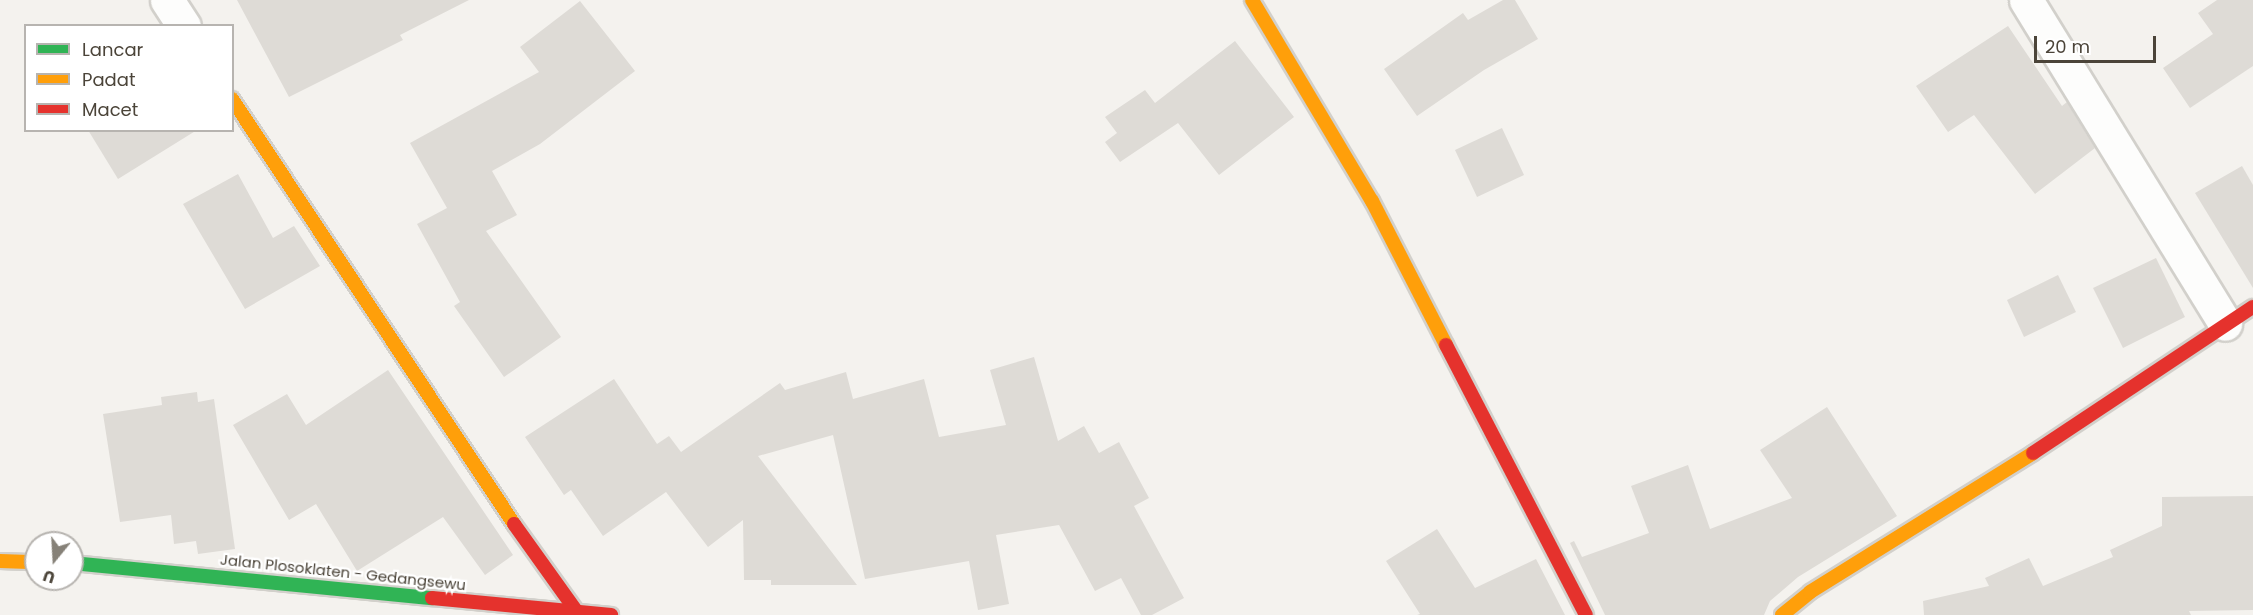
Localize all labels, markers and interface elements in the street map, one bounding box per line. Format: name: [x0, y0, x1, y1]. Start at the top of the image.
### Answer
legend: [24, 24, 234, 132]
scale bar: [2037, 24, 2158, 62]
text: 20 m: [2045, 34, 2090, 59]
text: Lancar: [82, 37, 143, 62]
text: Padat: [82, 67, 135, 92]
text: Macet: [82, 97, 138, 122]
north arrow: [24, 531, 84, 591]
street label: Jalan Plosoklaten - Gedangsewu: [219, 550, 467, 594]
text: U: [40, 564, 58, 589]

